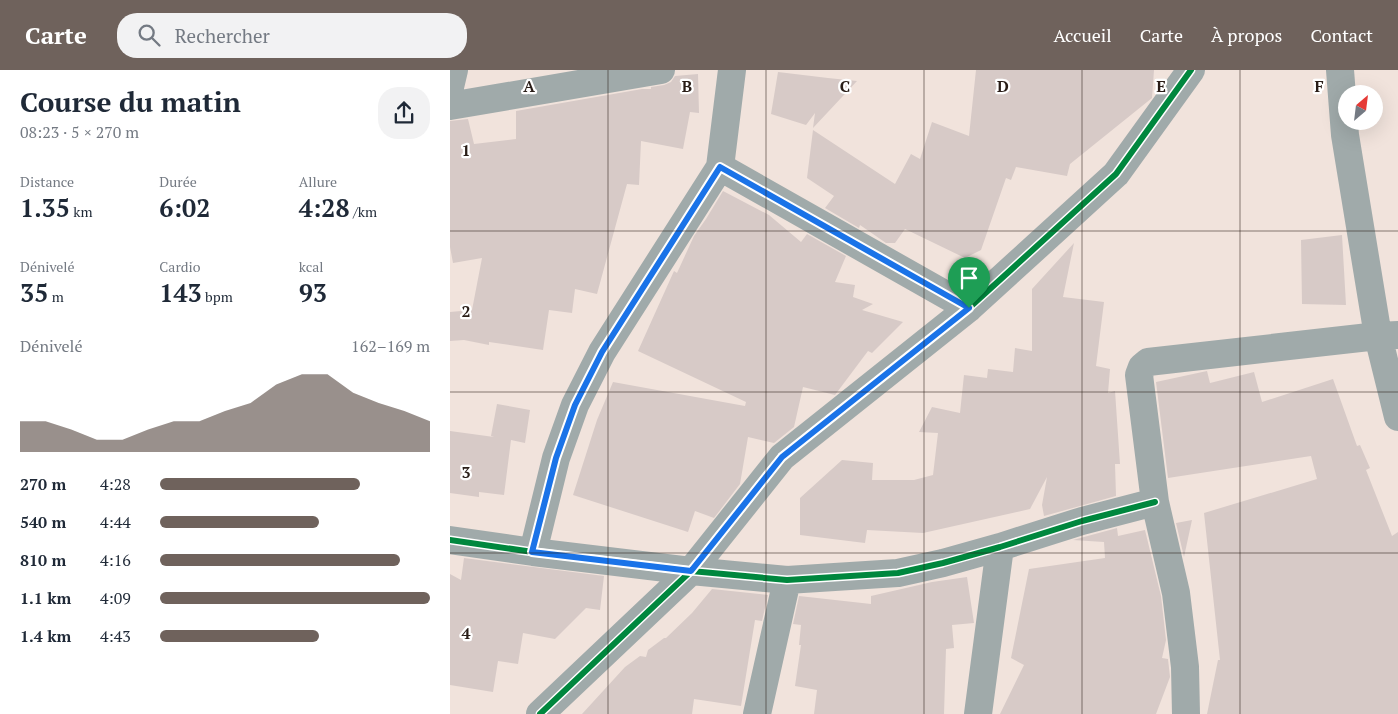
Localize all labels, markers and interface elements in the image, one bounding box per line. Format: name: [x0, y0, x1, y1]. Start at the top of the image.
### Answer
search box: [117, 13, 467, 58]
text: Carte: [25, 19, 87, 51]
icon: search: [135, 21, 163, 49]
text: Rechercher: [175, 23, 270, 48]
text: Accueil: [1053, 23, 1112, 47]
text: Carte: [1140, 23, 1183, 47]
text: À propos: [1211, 23, 1282, 47]
text: Contact: [1310, 23, 1373, 47]
text: A: [523, 75, 535, 97]
text: B: [682, 75, 692, 97]
text: C: [840, 75, 850, 97]
text: D: [997, 75, 1009, 97]
text: E: [1156, 75, 1166, 97]
text: F: [1314, 75, 1324, 97]
text: Course du matin: [20, 83, 241, 120]
north arrow: [1338, 85, 1382, 130]
map controls: [1338, 85, 1383, 130]
button: share: [378, 87, 430, 139]
text: 08:23 · 5 × 270 m: [20, 121, 139, 143]
text: 1: [461, 139, 471, 161]
text: Distance: [20, 172, 74, 191]
text: Durée: [159, 172, 197, 191]
text: Allure: [299, 172, 337, 191]
text: 1.35: [20, 191, 70, 224]
text: 6:02: [159, 191, 210, 224]
text: 4:28: [299, 191, 350, 224]
text: km: [70, 202, 93, 221]
text: /km: [350, 202, 377, 221]
text: Dénivelé: [20, 257, 75, 276]
text: Cardio: [159, 257, 201, 276]
text: kcal: [299, 257, 324, 276]
pin: [948, 257, 990, 308]
icon: arrive: [955, 264, 983, 292]
text: 35: [20, 276, 48, 309]
text: 143: [159, 276, 202, 309]
text: 93: [299, 276, 327, 309]
text: m: [48, 287, 64, 306]
text: bpm: [202, 287, 233, 306]
text: 2: [461, 300, 471, 322]
text: Dénivelé: [20, 335, 82, 357]
text: 162–169 m: [351, 335, 430, 357]
text: 3: [461, 461, 471, 483]
text: 270 m: [20, 473, 66, 495]
text: 4:28: [100, 473, 131, 495]
text: 540 m: [20, 511, 66, 533]
text: 4:44: [100, 511, 131, 533]
text: 810 m: [20, 549, 66, 571]
text: 4:16: [100, 549, 131, 571]
text: 1.1 km: [20, 587, 71, 609]
text: 4:09: [100, 587, 131, 609]
text: 4: [461, 622, 471, 644]
text: 1.4 km: [20, 625, 71, 647]
text: 4:43: [100, 625, 131, 647]

